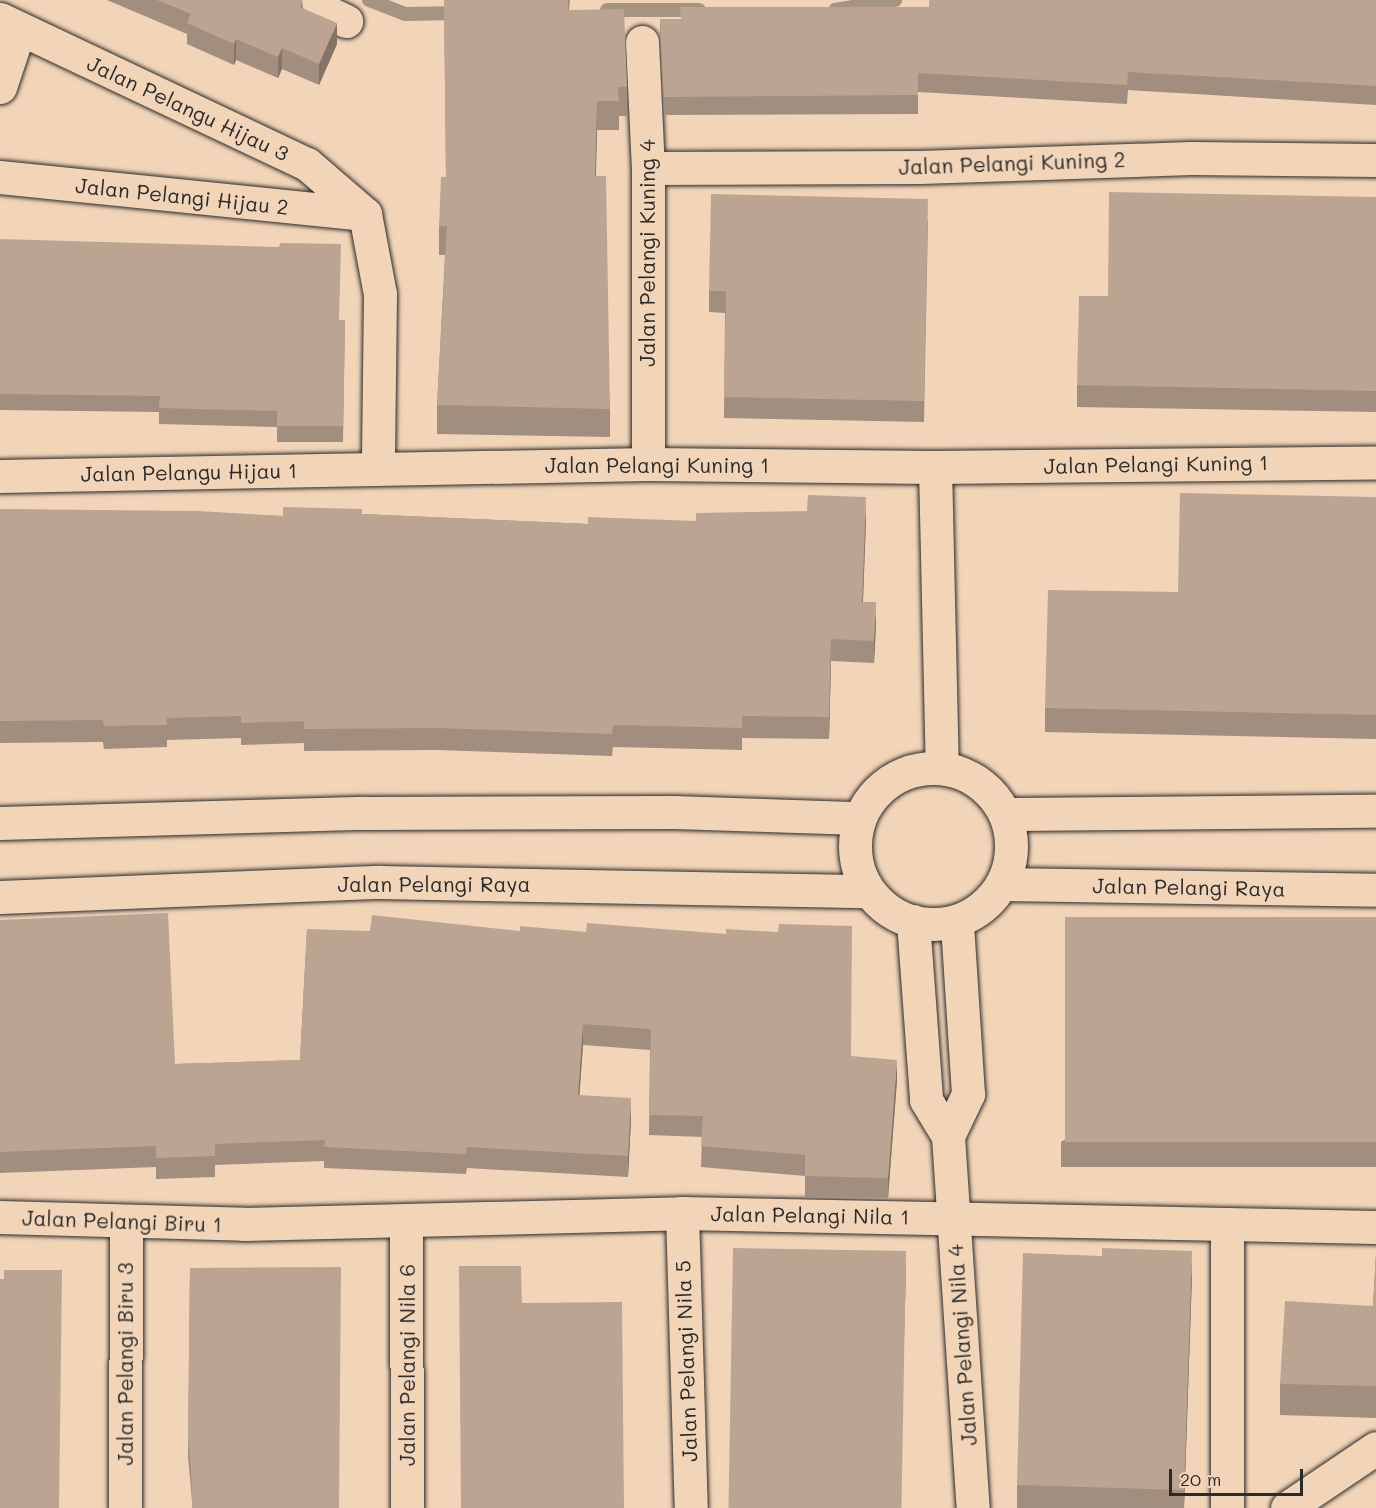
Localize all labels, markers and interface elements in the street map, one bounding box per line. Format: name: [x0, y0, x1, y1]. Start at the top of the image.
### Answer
street label: Jalan Pelangu Hijau 3: [83, 50, 293, 166]
street label: Jalan Pelangi Kuning 4: [634, 139, 660, 367]
street label: Jalan Pelangi Kuning 2: [898, 146, 1126, 180]
street label: Jalan Pelangi Hijau 2: [74, 172, 290, 220]
street label: Jalan Pelangi Kuning 1: [1043, 449, 1269, 479]
street label: Jalan Pelangi Kuning 1: [545, 452, 769, 478]
street label: Jalan Pelangu Hijau 1: [80, 458, 298, 486]
street label: Jalan Pelangi Raya: [337, 871, 531, 897]
street label: Jalan Pelangi Raya: [1092, 873, 1286, 901]
street label: Jalan Pelangi Nila 1: [710, 1201, 910, 1229]
street label: Jalan Pelangi Biru 1: [22, 1205, 222, 1237]
street label: Jalan Pelangi Nila 4: [942, 1243, 982, 1447]
street label: Jalan Pelangi Nila 5: [670, 1260, 702, 1462]
street label: Jalan Pelangi Biru 3: [112, 1263, 138, 1465]
street label: Jalan Pelangi Nila 6: [394, 1264, 420, 1466]
scale bar: [1172, 1457, 1306, 1495]
text: 20 m: [1180, 1467, 1221, 1491]

